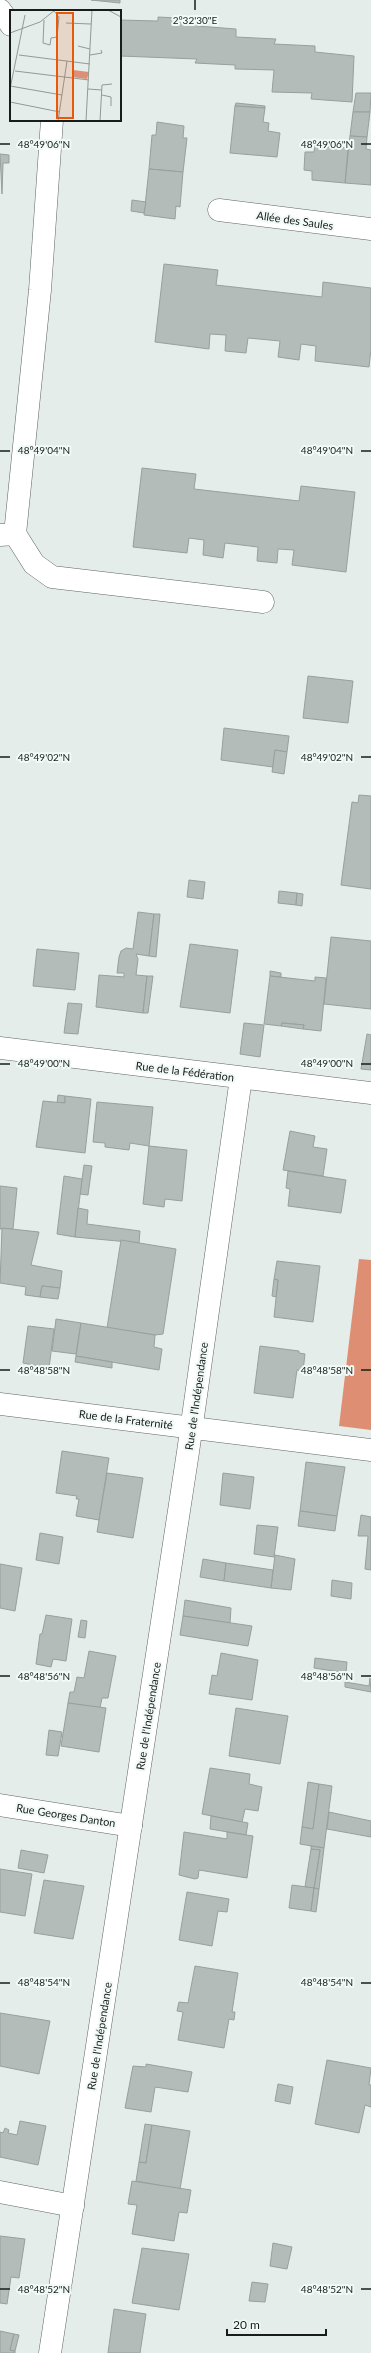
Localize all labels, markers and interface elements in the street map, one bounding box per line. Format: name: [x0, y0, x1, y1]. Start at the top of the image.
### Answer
inset map: [10, 10, 121, 121]
text: 2°32'30"E: [173, 14, 218, 26]
text: 48°49'06"N: [18, 138, 70, 150]
text: 48°49'06"N: [301, 138, 353, 150]
street label: Allée des Saules: [256, 208, 334, 232]
text: 48°49'04"N: [18, 444, 70, 456]
text: 48°49'04"N: [301, 444, 353, 456]
text: 48°49'02"N: [18, 751, 70, 763]
text: 48°49'02"N: [301, 751, 353, 763]
text: 48°49'00"N: [18, 1057, 70, 1069]
text: 48°49'00"N: [301, 1057, 353, 1069]
street label: Rue de la Fédération: [135, 1059, 235, 1083]
street label: Rue de l'Indépendance: [182, 1341, 210, 1451]
text: 48°48'58"N: [18, 1364, 70, 1376]
text: 48°48'58"N: [301, 1364, 353, 1376]
street label: Rue de la Fraternité: [78, 1407, 174, 1431]
street label: Rue de l'Indépendance: [133, 1661, 163, 1771]
text: 48°48'56"N: [18, 1670, 70, 1682]
text: 48°48'56"N: [301, 1670, 353, 1682]
street label: Rue Georges Danton: [15, 1801, 117, 1829]
text: 48°48'54"N: [18, 1976, 70, 1988]
text: 48°48'54"N: [301, 1976, 353, 1988]
street label: Rue de l'Indépendance: [84, 1981, 114, 2091]
text: 48°48'52"N: [18, 2283, 70, 2295]
text: 48°48'52"N: [301, 2283, 353, 2295]
scale bar: [227, 2311, 326, 2337]
text: 20 m: [233, 2317, 260, 2332]

